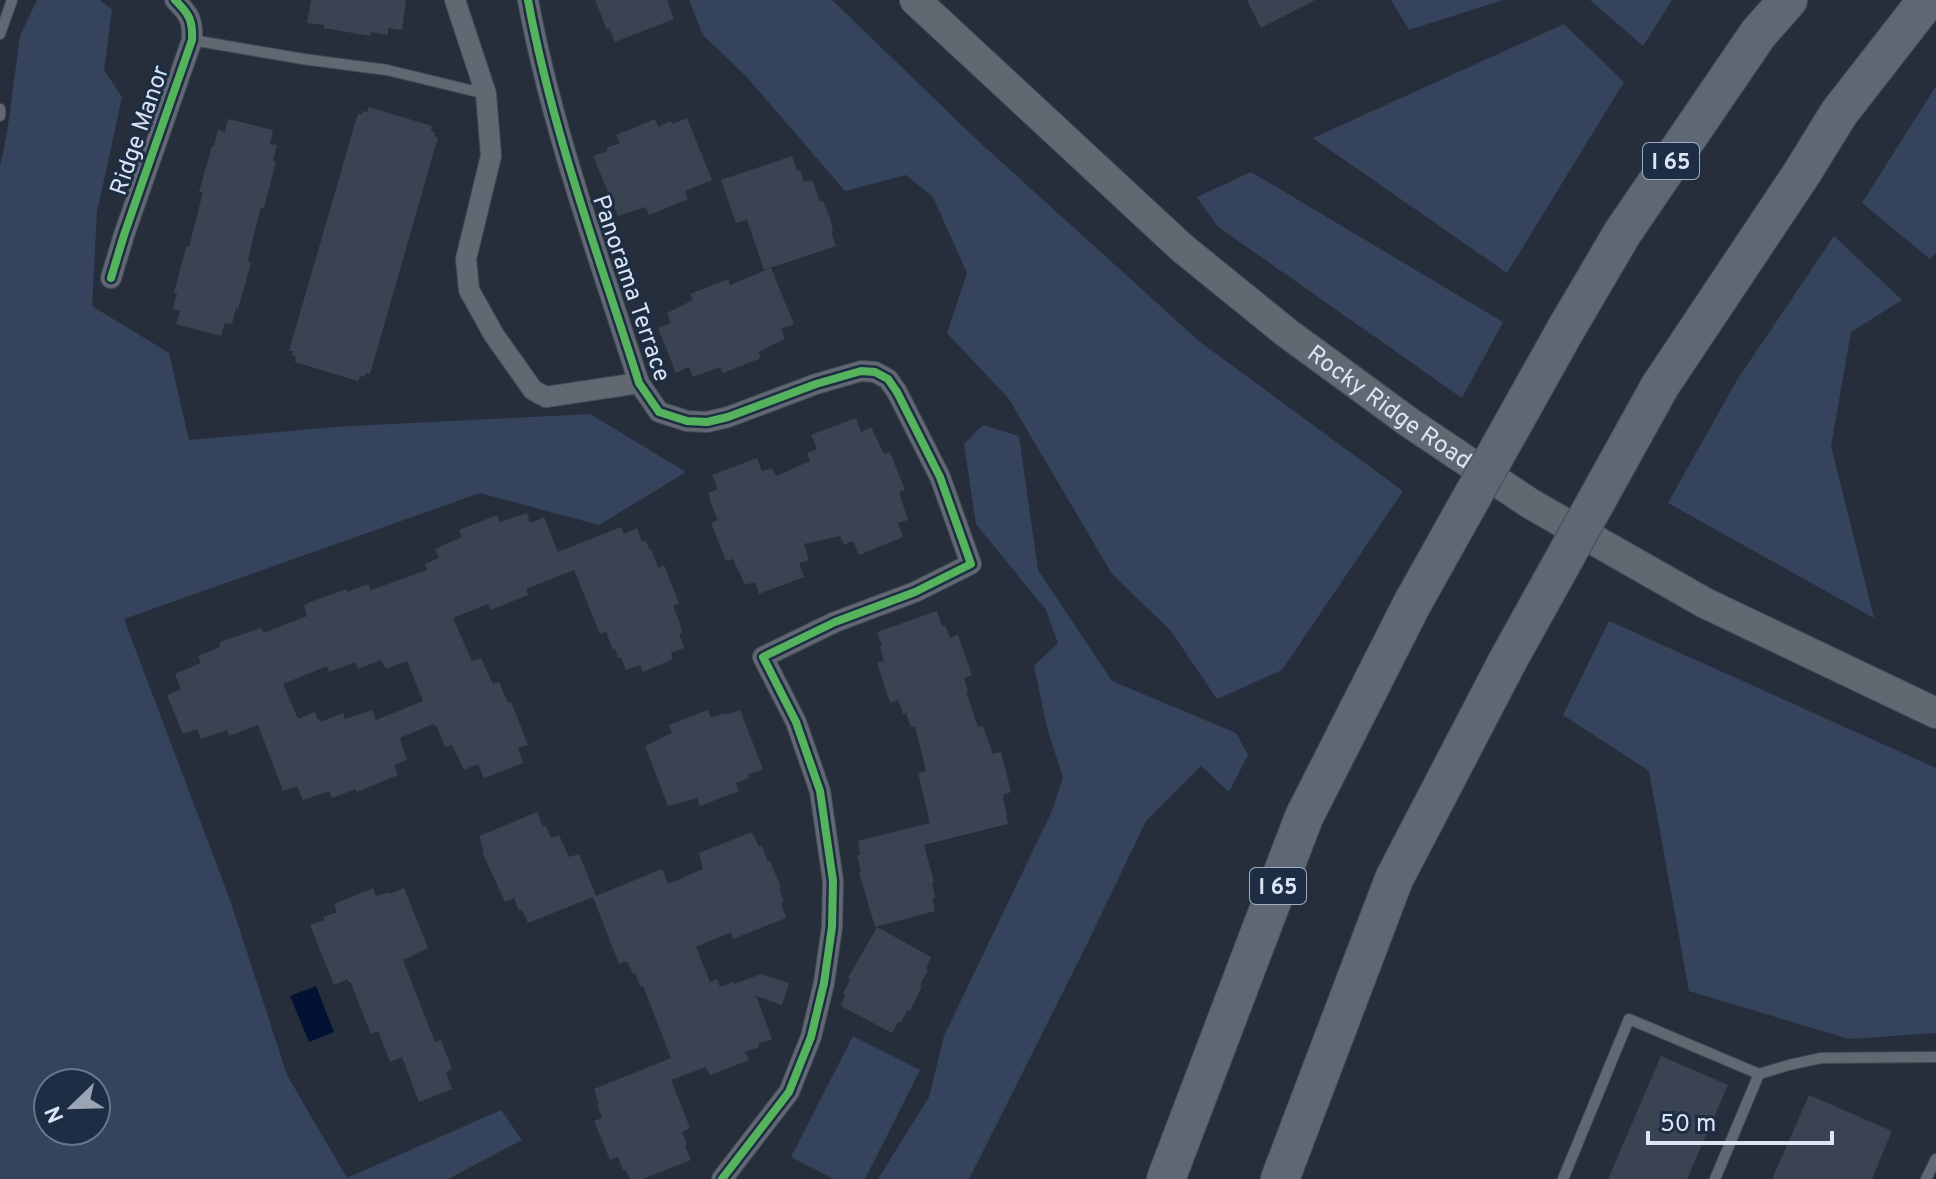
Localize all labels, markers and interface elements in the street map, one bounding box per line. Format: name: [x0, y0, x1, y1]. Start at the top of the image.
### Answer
street label: Ridge Manor: [105, 62, 177, 200]
road number: I 65: [1643, 143, 1699, 179]
street label: Panorama Terrace: [584, 191, 676, 386]
street label: Rocky Ridge Road: [1300, 340, 1477, 477]
road number: I 65: [1250, 868, 1306, 904]
north arrow: [32, 1067, 112, 1147]
scale bar: [1648, 1095, 1832, 1145]
text: N: [40, 1101, 71, 1126]
text: 50 m: [1660, 1110, 1716, 1140]

